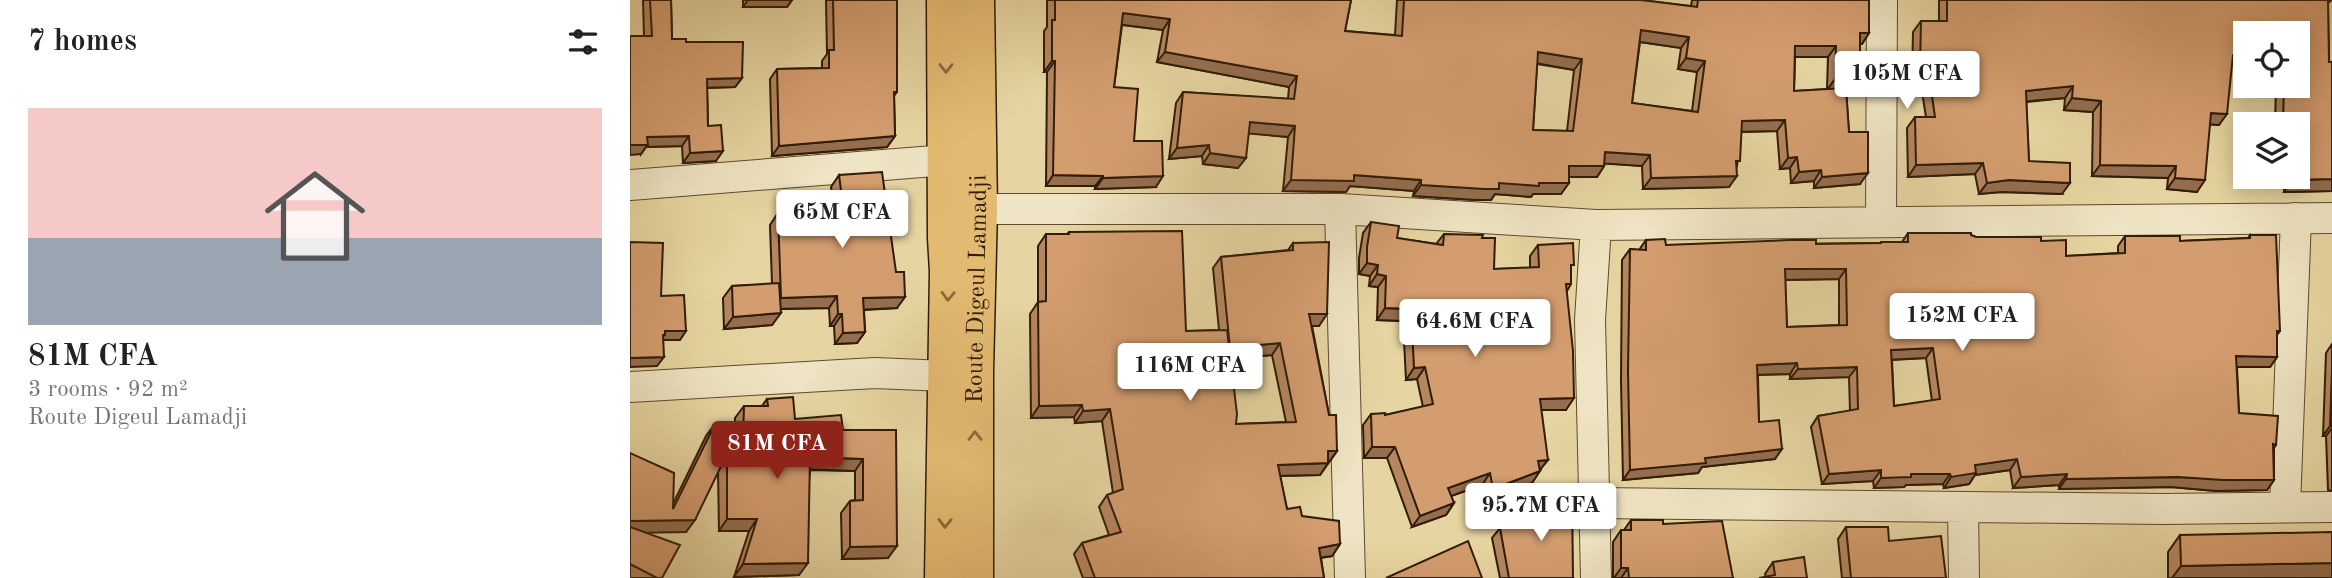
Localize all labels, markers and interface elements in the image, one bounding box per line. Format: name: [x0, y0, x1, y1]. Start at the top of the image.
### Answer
map controls: [2233, 21, 2310, 189]
button: locate: [2233, 21, 2310, 98]
icon: filters: [564, 23, 602, 61]
text: 7 homes: [28, 27, 137, 57]
pin: 105M CFA: [1835, 52, 1979, 111]
text: 105M CFA: [1851, 62, 1963, 85]
one-way arrow: [938, 63, 954, 74]
button: layers: [2233, 112, 2310, 189]
icon: home: [252, 153, 378, 279]
street label: Route Digeul Lamadji: [964, 174, 992, 403]
pin: 65M CFA: [777, 190, 907, 250]
text: 65M CFA: [792, 201, 892, 224]
one-way arrow: [941, 290, 956, 301]
pin: 152M CFA: [1890, 294, 2034, 353]
pin: 64.6M CFA: [1395, 300, 1555, 359]
text: 152M CFA: [1906, 304, 2018, 327]
text: 64.6M CFA: [1415, 310, 1535, 333]
text: 81M CFA: [28, 342, 158, 372]
pin: 116M CFA: [1118, 344, 1262, 403]
text: 116M CFA: [1134, 354, 1246, 377]
text: 3 rooms · 92 m²: [28, 378, 188, 401]
text: Route Digeul Lamadji: [28, 406, 247, 429]
pin: 81M CFA: [712, 421, 842, 481]
one-way arrow: [967, 431, 983, 441]
text: 81M CFA: [727, 432, 827, 455]
pin: 95.7M CFA: [1461, 484, 1621, 543]
text: 95.7M CFA: [1481, 494, 1601, 517]
one-way arrow: [937, 518, 953, 529]

